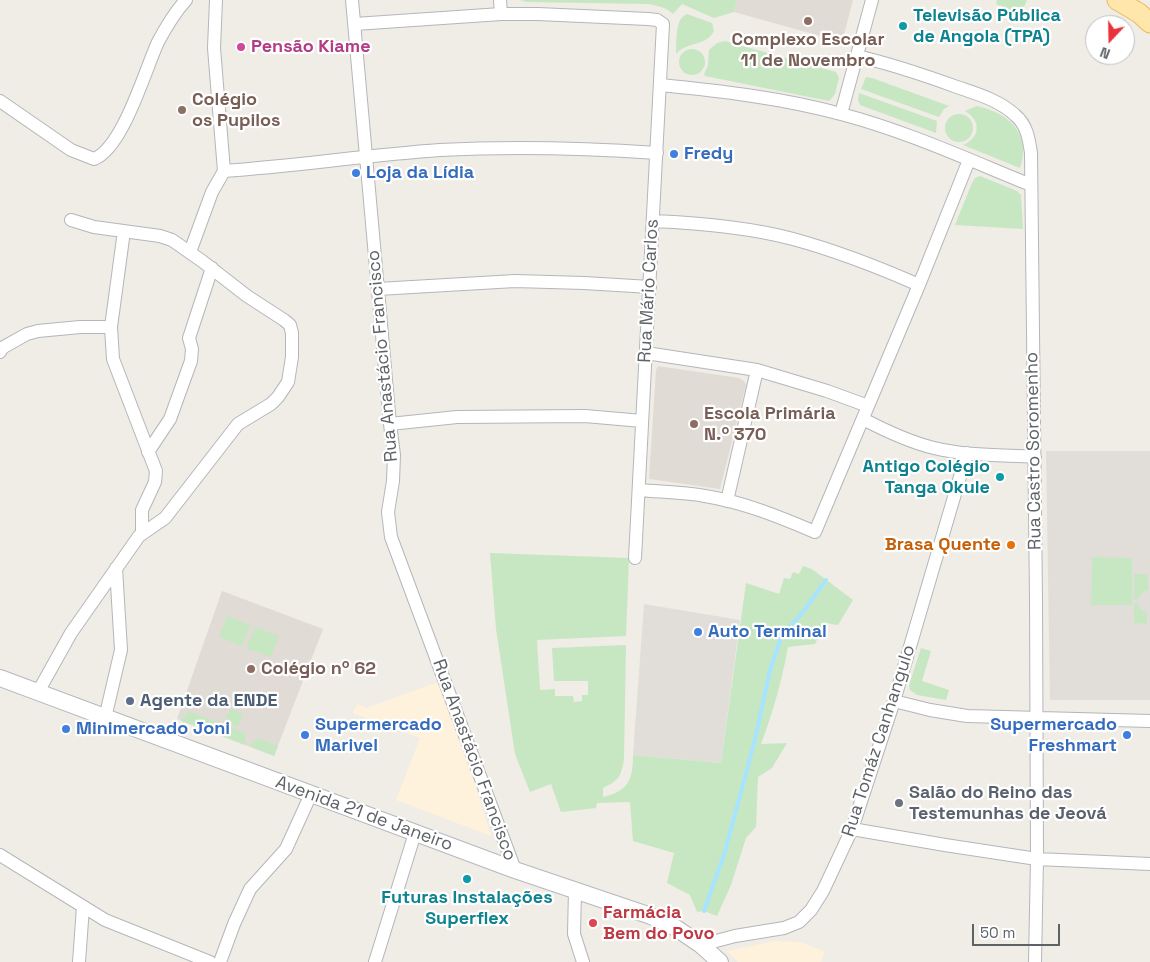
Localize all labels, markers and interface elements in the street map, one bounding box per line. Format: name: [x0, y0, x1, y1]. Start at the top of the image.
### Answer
place label: Televisão Pública de Angola (TPA): [913, 5, 1061, 48]
marker: Complexo Escolar 11 de Novembro: [802, 15, 814, 27]
north arrow: [1085, 15, 1135, 65]
marker: Televisão Pública de Angola (TPA): [897, 20, 909, 32]
place label: Complexo Escolar 11 de Novembro: [731, 29, 885, 72]
place label: Pensão Kiame: [251, 36, 371, 58]
marker: Pensão Kiame: [235, 41, 247, 53]
text: N: [1097, 43, 1113, 63]
place label: Colégio os Pupilos: [192, 89, 280, 132]
marker: Colégio os Pupilos: [176, 104, 188, 116]
place label: Fredy: [684, 143, 733, 165]
marker: Fredy: [668, 148, 680, 160]
place label: Loja da Lídia: [366, 162, 474, 184]
marker: Loja da Lídia: [350, 167, 362, 179]
street label: Rua Mário Carlos: [634, 219, 664, 363]
street label: Rua Anastácio Francisco: [363, 249, 403, 463]
street label: Rua Castro Soromenho: [1021, 352, 1047, 550]
place label: Escola Primária N.º 370: [704, 403, 836, 446]
marker: Escola Primária N.º 370: [688, 418, 700, 430]
place label: Antigo Colégio Tanga Okule: [863, 456, 990, 498]
marker: Antigo Colégio Tanga Okule: [994, 471, 1006, 483]
place label: Brasa Quente: [885, 534, 1001, 556]
marker: Brasa Quente: [1005, 539, 1017, 551]
place label: Auto Terminal: [708, 621, 827, 643]
marker: Auto Terminal: [692, 626, 704, 638]
street label: Rua Tomáz Canhangulo: [838, 642, 920, 840]
street label: Rua Anastácio Francisco: [427, 656, 521, 864]
place label: Colégio nº 62: [261, 658, 376, 680]
marker: Colégio nº 62: [245, 663, 257, 675]
place label: Agente da ENDE: [140, 690, 277, 712]
marker: Agente da ENDE: [124, 695, 136, 707]
place label: Supermercado Marivel: [315, 714, 442, 756]
place label: Supermercado Freshmart: [990, 714, 1117, 756]
place label: Minimercado Joni: [76, 718, 230, 740]
marker: Minimercado Joni: [60, 723, 72, 735]
marker: Supermercado Marivel: [299, 729, 311, 741]
marker: Supermercado Freshmart: [1121, 729, 1133, 741]
street label: Avenida 21 de Janeiro: [272, 772, 456, 856]
place label: Salão do Reino das Testemunhas de Jeová: [909, 782, 1107, 824]
marker: Salão do Reino das Testemunhas de Jeová: [893, 797, 905, 809]
marker: Futuras Instalações Superflex: [461, 873, 473, 885]
place label: Futuras Instalações Superflex: [381, 887, 553, 930]
place label: Farmácia Bem do Povo: [603, 902, 714, 944]
scale bar: [975, 914, 1062, 946]
marker: Farmácia Bem do Povo: [587, 917, 599, 929]
text: 50 m: [980, 923, 1015, 942]

